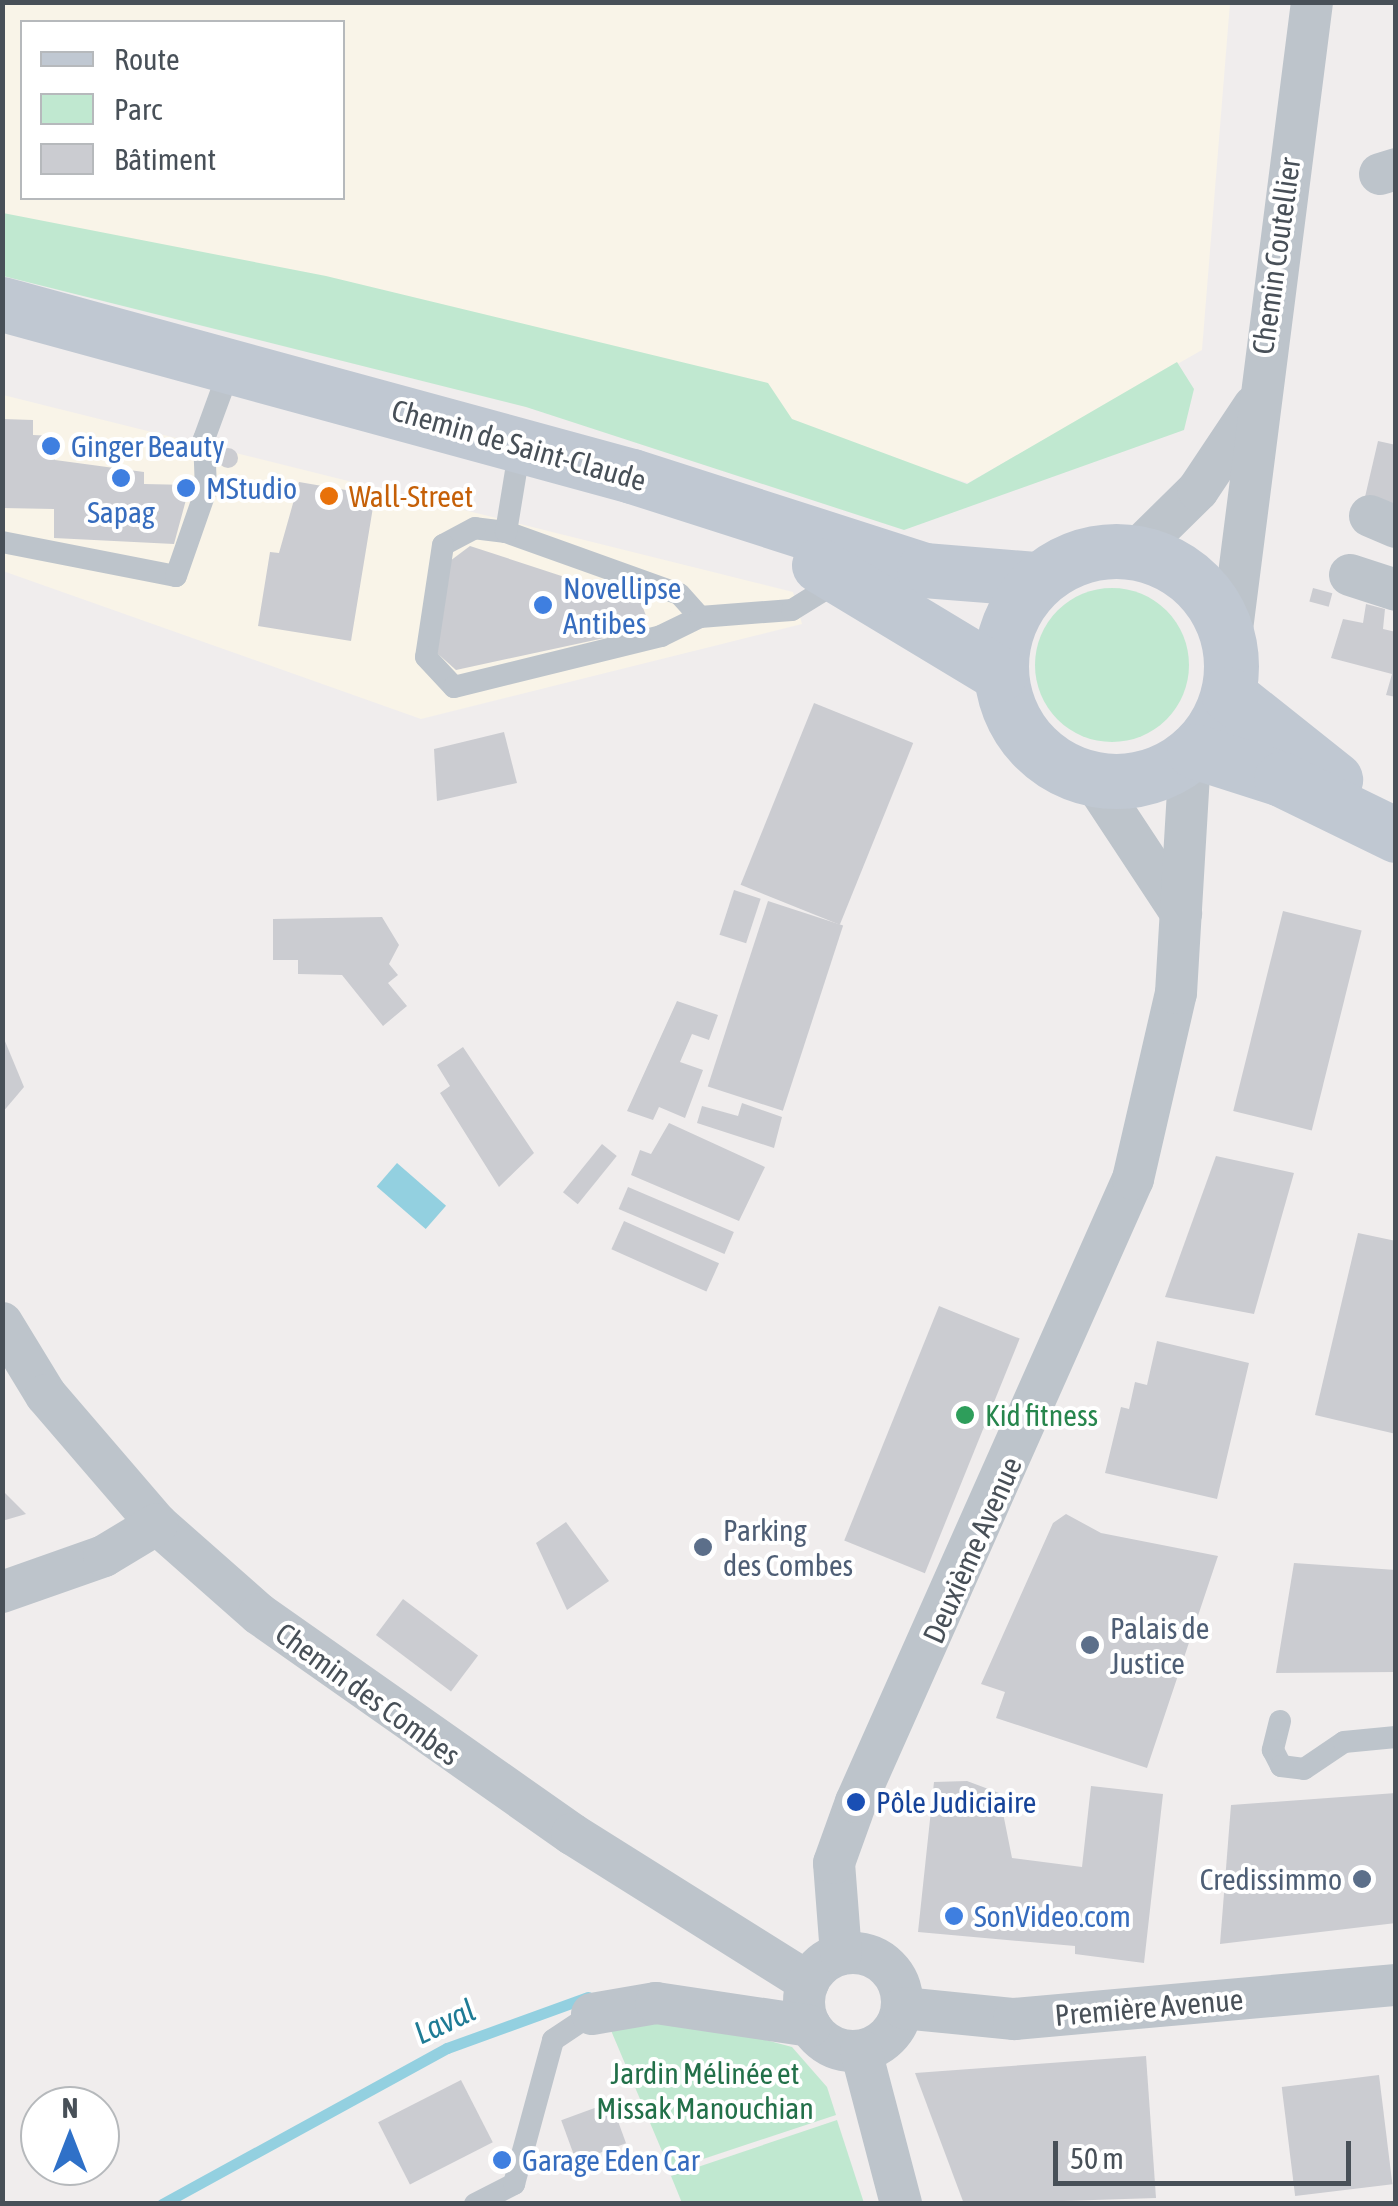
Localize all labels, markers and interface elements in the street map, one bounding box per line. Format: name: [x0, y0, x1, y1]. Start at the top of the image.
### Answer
legend: [20, 20, 345, 200]
text: Route: [114, 42, 180, 76]
text: Parc: [114, 92, 162, 126]
text: Bâtiment: [114, 142, 216, 176]
street label: Chemin Coutellier: [1244, 155, 1308, 357]
street label: Chemin de Saint-Claude: [388, 391, 650, 499]
place label: Ginger Beauty: [71, 428, 225, 464]
marker: Ginger Beauty: [40, 435, 62, 457]
marker: Sapag: [110, 467, 132, 489]
place label: MStudio: [206, 470, 297, 506]
marker: MStudio: [175, 477, 197, 499]
place label: Wall-Street: [349, 478, 473, 514]
marker: Wall-Street: [318, 485, 340, 507]
place label: Sapag: [87, 494, 155, 530]
place label: Novellipse Antibes: [563, 570, 681, 640]
marker: Novellipse Antibes: [532, 594, 554, 616]
place label: Kid fitness: [985, 1397, 1098, 1433]
marker: Kid fitness: [954, 1404, 976, 1426]
street label: Deuxième Avenue: [915, 1451, 1029, 1649]
place label: Parking des Combes: [723, 1512, 853, 1582]
marker: Parking des Combes: [692, 1536, 714, 1558]
place label: Palais de Justice: [1110, 1610, 1209, 1680]
street label: Chemin des Combes: [269, 1615, 467, 1773]
marker: Palais de Justice: [1079, 1634, 1101, 1656]
place label: Pôle Judiciaire: [876, 1784, 1036, 1820]
marker: Pôle Judiciaire: [845, 1791, 867, 1813]
place label: Credissimmo: [1200, 1861, 1342, 1897]
marker: Credissimmo: [1351, 1868, 1373, 1890]
place label: SonVideo.com: [974, 1898, 1131, 1934]
marker: SonVideo.com: [943, 1905, 965, 1927]
street label: Première Avenue: [1053, 1981, 1245, 2033]
water label: Laval: [408, 1991, 482, 2053]
park label: Jardin Mélinée et Missak Manouchian: [596, 2055, 814, 2126]
north arrow: [20, 2086, 120, 2186]
text: N: [62, 2092, 78, 2124]
scale bar: [1058, 2121, 1356, 2183]
text: 50 m: [1070, 2141, 1124, 2175]
place label: Garage Eden Car: [522, 2142, 700, 2178]
marker: Garage Eden Car: [491, 2149, 513, 2171]

